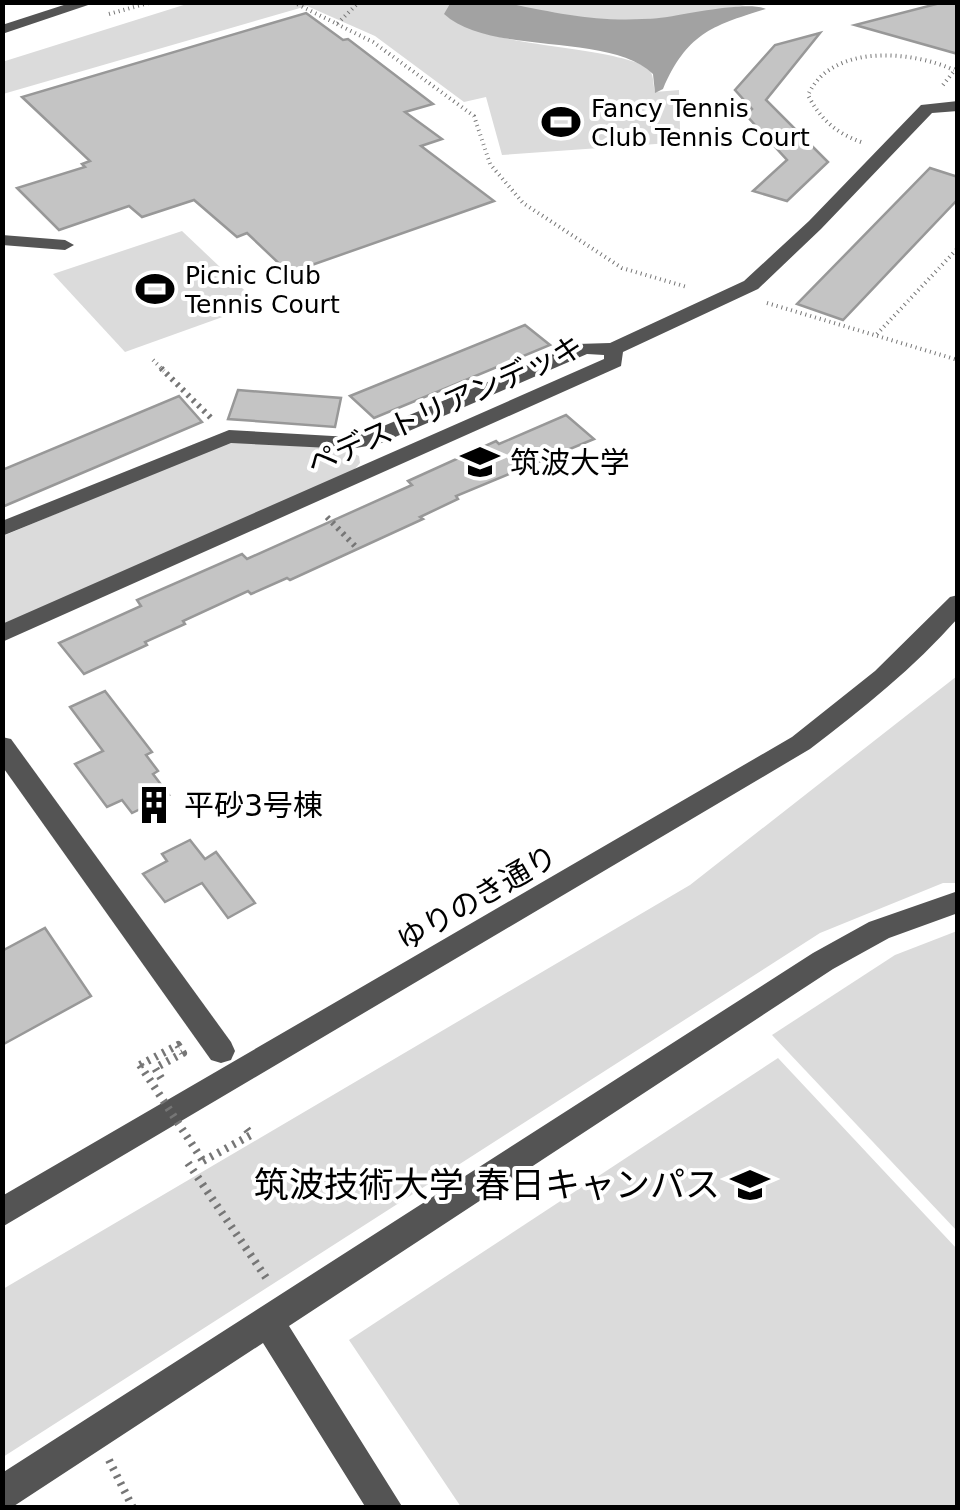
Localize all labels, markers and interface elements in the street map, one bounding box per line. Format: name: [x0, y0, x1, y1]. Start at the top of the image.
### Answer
place label: Fancy Tennis Club Tennis Court: [591, 94, 810, 152]
sports icon: Fancy Tennis Club Tennis Court: [540, 101, 582, 143]
place label: Picnic Club Tennis Court: [184, 261, 340, 319]
sports icon: Picnic Club Tennis Court: [134, 268, 176, 310]
street label: ペデストリアンデッキ: [301, 328, 589, 482]
school or university icon: 筑波大学: [459, 441, 501, 483]
place label: 筑波大学: [510, 445, 630, 480]
building icon: 平砂3号棟: [133, 784, 175, 826]
place label: 平砂3号棟: [184, 788, 323, 823]
street label: ゆりのき通り: [391, 838, 563, 958]
school or university icon: 筑波技術大学 春日キャンパス: [729, 1164, 771, 1206]
place label: 筑波技術大学 春日キャンパス: [254, 1165, 720, 1205]

